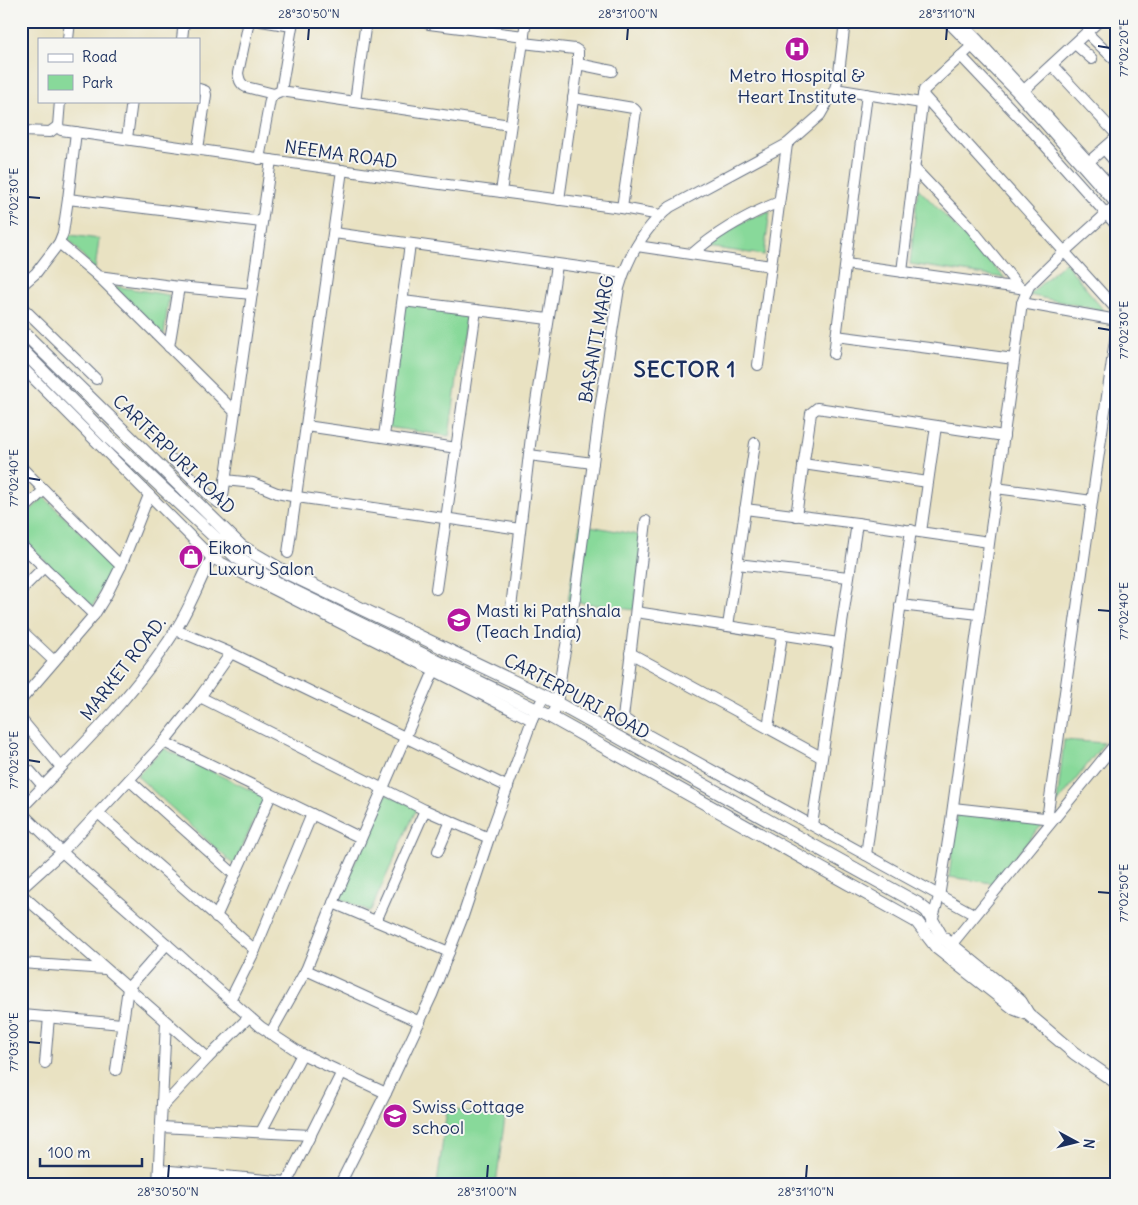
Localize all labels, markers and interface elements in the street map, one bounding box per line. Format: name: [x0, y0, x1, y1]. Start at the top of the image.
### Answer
text: 28°30'50"N: [278, 6, 340, 21]
text: 28°31'00"N: [598, 6, 658, 21]
text: 28°31'10"N: [919, 6, 975, 21]
text: 77°02'20"E: [1116, 19, 1131, 77]
hospital icon: Metro Hospital & Heart Institute: [784, 36, 810, 62]
legend: [38, 38, 200, 102]
text: Road: [82, 47, 117, 66]
place label: Metro Hospital & Heart Institute: [729, 64, 865, 108]
text: Park: [82, 73, 113, 92]
street label: NEEMA ROAD: [283, 135, 399, 173]
text: 77°02'30"E: [6, 168, 21, 226]
street label: BASANTI MARG: [573, 273, 619, 405]
text: 77°02'30"E: [1116, 301, 1131, 359]
district label: SECTOR 1: [633, 355, 737, 383]
street label: CARTERPURI ROAD: [108, 389, 240, 519]
text: 77°02'40"E: [6, 449, 21, 507]
place label: Eikon Luxury Salon: [208, 536, 314, 580]
shop icon: Eikon Luxury Salon: [178, 544, 204, 570]
text: 77°02'40"E: [1116, 582, 1131, 640]
place label: Masti ki Pathshala (Teach India): [476, 599, 621, 643]
school or university icon: Masti ki Pathshala (Teach India): [446, 607, 472, 633]
street label: MARKET ROAD.: [75, 611, 171, 725]
street label: CARTERPURI ROAD: [500, 648, 654, 744]
text: 77°02'50"E: [6, 731, 21, 789]
text: 77°02'50"E: [1116, 864, 1131, 922]
text: 77°03'00"E: [6, 1012, 21, 1072]
place label: Swiss Cottage school: [412, 1095, 524, 1139]
school or university icon: Swiss Cottage school: [382, 1103, 408, 1129]
north arrow: [1050, 1118, 1100, 1168]
scale bar: [40, 1135, 142, 1167]
text: N: [1079, 1138, 1098, 1149]
text: 100 m: [48, 1143, 90, 1162]
text: 28°30'50"N: [137, 1184, 199, 1199]
text: 28°31'00"N: [457, 1184, 517, 1199]
text: 28°31'10"N: [778, 1184, 834, 1199]

